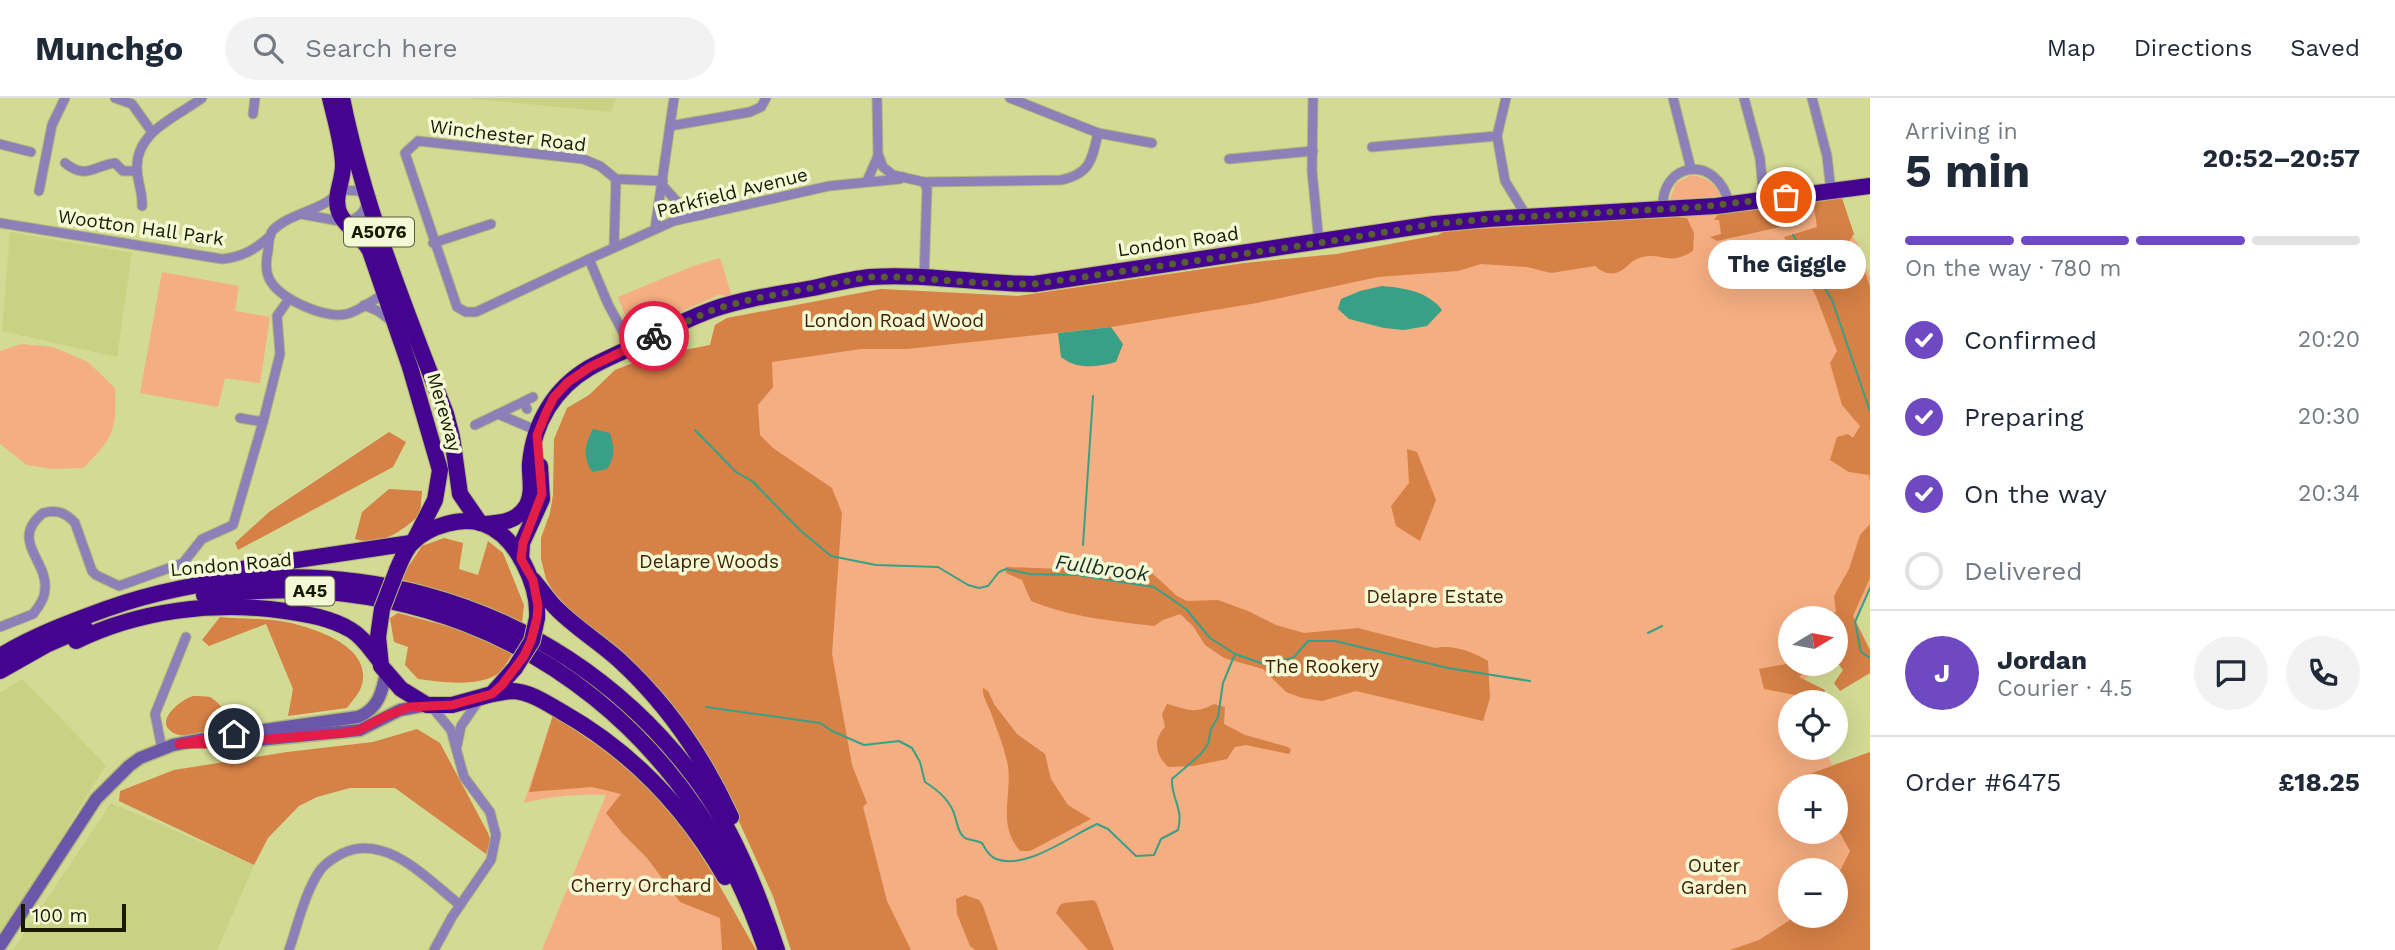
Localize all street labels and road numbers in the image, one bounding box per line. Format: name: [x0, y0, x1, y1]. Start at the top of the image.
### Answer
street label: Winchester Road: [428, 114, 588, 157]
street label: Parkfield Avenue: [654, 163, 810, 222]
street label: Wootton Hall Park: [56, 204, 226, 251]
road number: A5076: [344, 217, 414, 246]
street label: London Road: [1116, 222, 1240, 261]
street label: Mereway: [422, 370, 467, 454]
street label: London Road: [169, 548, 293, 581]
road number: A45: [286, 576, 334, 606]

